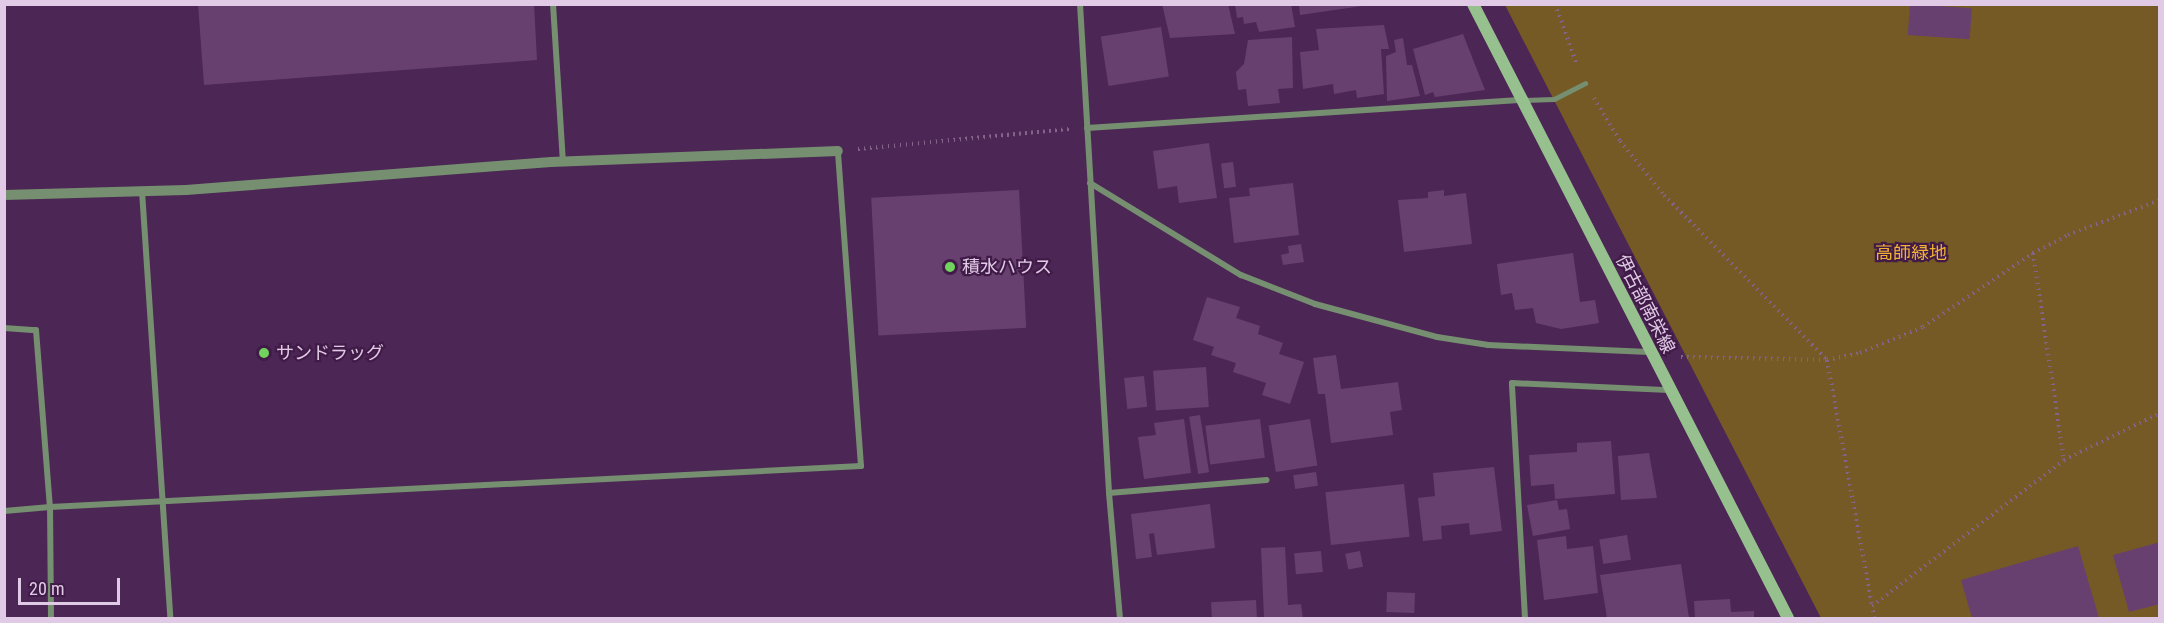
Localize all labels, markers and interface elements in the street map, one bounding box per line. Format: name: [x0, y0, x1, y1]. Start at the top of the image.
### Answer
park label: 高師緑地: [1875, 242, 1947, 264]
street label: 伊古部南栄線: [1611, 251, 1679, 357]
place label: 積水ハウス: [962, 256, 1052, 278]
marker: 積水ハウス: [943, 260, 957, 274]
place label: サンドラッグ: [276, 342, 384, 364]
marker: サンドラッグ: [257, 346, 271, 360]
scale bar: [21, 566, 123, 604]
text: 20 m: [29, 578, 64, 599]

